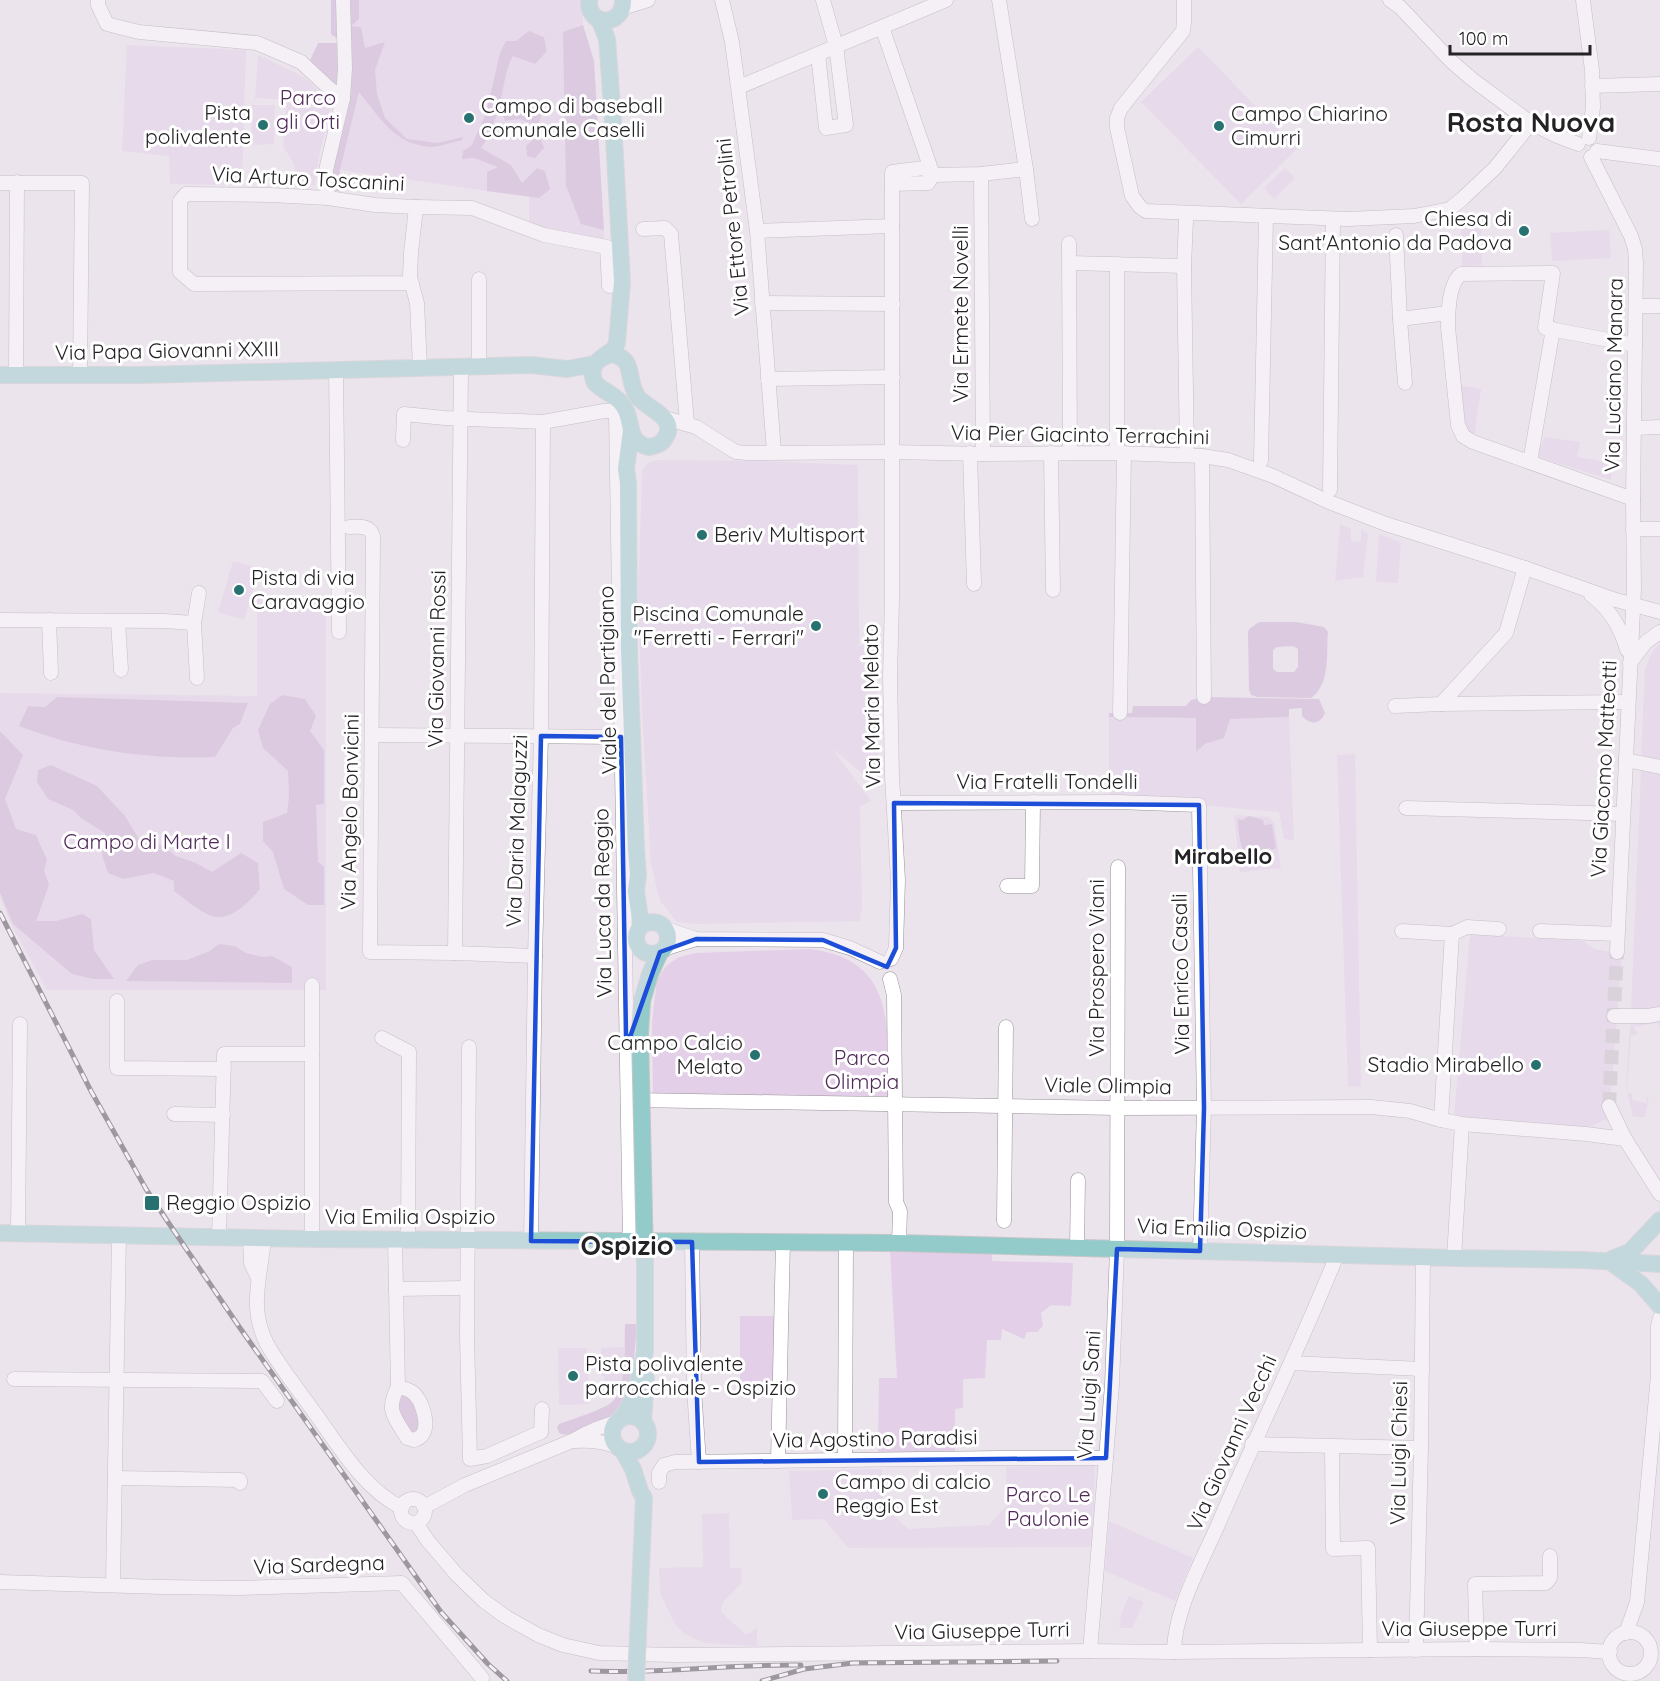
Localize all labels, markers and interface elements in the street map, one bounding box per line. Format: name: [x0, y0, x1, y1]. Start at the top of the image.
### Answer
scale bar: [1450, 18, 1590, 56]
text: 100 m: [1459, 27, 1508, 50]
park label: Parco gli Orti: [276, 84, 340, 134]
place label: Campo di baseball comunale Caselli: [481, 92, 663, 142]
place label: Pista polivalente: [145, 99, 251, 149]
place label: Campo Chiarino Cimurri: [1231, 100, 1388, 150]
district label: Rosta Nuova: [1447, 105, 1615, 139]
marker: Campo di baseball comunale Caselli: [462, 111, 476, 125]
marker: Pista polivalente: [256, 118, 270, 132]
marker: Campo Chiarino Cimurri: [1212, 119, 1226, 133]
street label: Via Ettore Petrolini: [710, 137, 754, 317]
street label: Via Arturo Toscanini: [211, 160, 405, 196]
place label: Chiesa di Sant'Antonio da Padova: [1278, 205, 1512, 255]
marker: Chiesa di Sant'Antonio da Padova: [1517, 224, 1531, 238]
street label: Via Ermete Novelli: [947, 225, 973, 403]
street label: Via Luciano Manara: [1598, 278, 1628, 472]
street label: Via Papa Giovanni XXIII: [55, 335, 279, 365]
street label: Via Pier Giacinto Terrachini: [950, 419, 1210, 449]
place label: Beriv Multisport: [714, 521, 865, 547]
marker: Beriv Multisport: [695, 528, 709, 542]
place label: Pista di via Caravaggio: [251, 564, 365, 614]
street label: Via Giovanni Rossi: [421, 570, 451, 748]
marker: Pista di via Caravaggio: [232, 583, 246, 597]
street label: Viale del Partigiano: [592, 586, 622, 775]
place label: Piscina Comunale "Ferretti - Ferrari": [632, 600, 804, 650]
marker: Piscina Comunale "Ferretti - Ferrari": [809, 619, 823, 633]
street label: Via Maria Melato: [857, 624, 885, 789]
street label: Via Giacomo Matteotti: [1584, 660, 1622, 878]
street label: Via Angelo Bonvicini: [334, 714, 364, 910]
street label: Via Daria Malaguzzi: [500, 734, 532, 928]
street label: Via Fratelli Tondelli: [956, 768, 1138, 794]
street label: Via Luca da Reggio: [587, 808, 617, 998]
park label: Campo di Marte I: [63, 828, 231, 854]
district label: Mirabello: [1174, 842, 1272, 870]
street label: Via Prospero Viani: [1083, 879, 1109, 1057]
street label: Via Enrico Casali: [1166, 893, 1194, 1055]
place label: Campo Calcio Melato: [607, 1029, 743, 1079]
park label: Parco Olimpia: [825, 1044, 899, 1094]
marker: Campo Calcio Melato: [748, 1048, 762, 1062]
place label: Stadio Mirabello: [1368, 1051, 1524, 1077]
marker: Stadio Mirabello: [1529, 1058, 1543, 1072]
street label: Viale Olimpia: [1044, 1071, 1172, 1099]
place label: Reggio Ospizio: [166, 1189, 311, 1215]
marker: Reggio Ospizio: [143, 1194, 161, 1212]
street label: Via Emilia Ospizio: [325, 1203, 495, 1229]
street label: Via Emilia Ospizio: [1136, 1212, 1308, 1244]
district label: Ospizio: [580, 1228, 674, 1262]
street label: Via Luigi Sani: [1071, 1330, 1105, 1460]
place label: Pista polivalente parrocchiale - Ospizio: [585, 1350, 796, 1400]
street label: Via Giovanni Vecchi: [1180, 1350, 1282, 1535]
marker: Pista polivalente parrocchiale - Ospizio: [566, 1369, 580, 1383]
street label: Via Luigi Chiesi: [1384, 1381, 1412, 1525]
street label: Via Agostino Paradisi: [772, 1423, 978, 1453]
place label: Campo di calcio Reggio Est: [835, 1468, 991, 1518]
park label: Parco Le Paulonie: [1005, 1481, 1091, 1531]
marker: Campo di calcio Reggio Est: [816, 1487, 830, 1501]
street label: Via Sardegna: [253, 1549, 385, 1579]
street label: Via Giuseppe Turri: [894, 1615, 1070, 1645]
street label: Via Giuseppe Turri: [1381, 1615, 1557, 1641]

